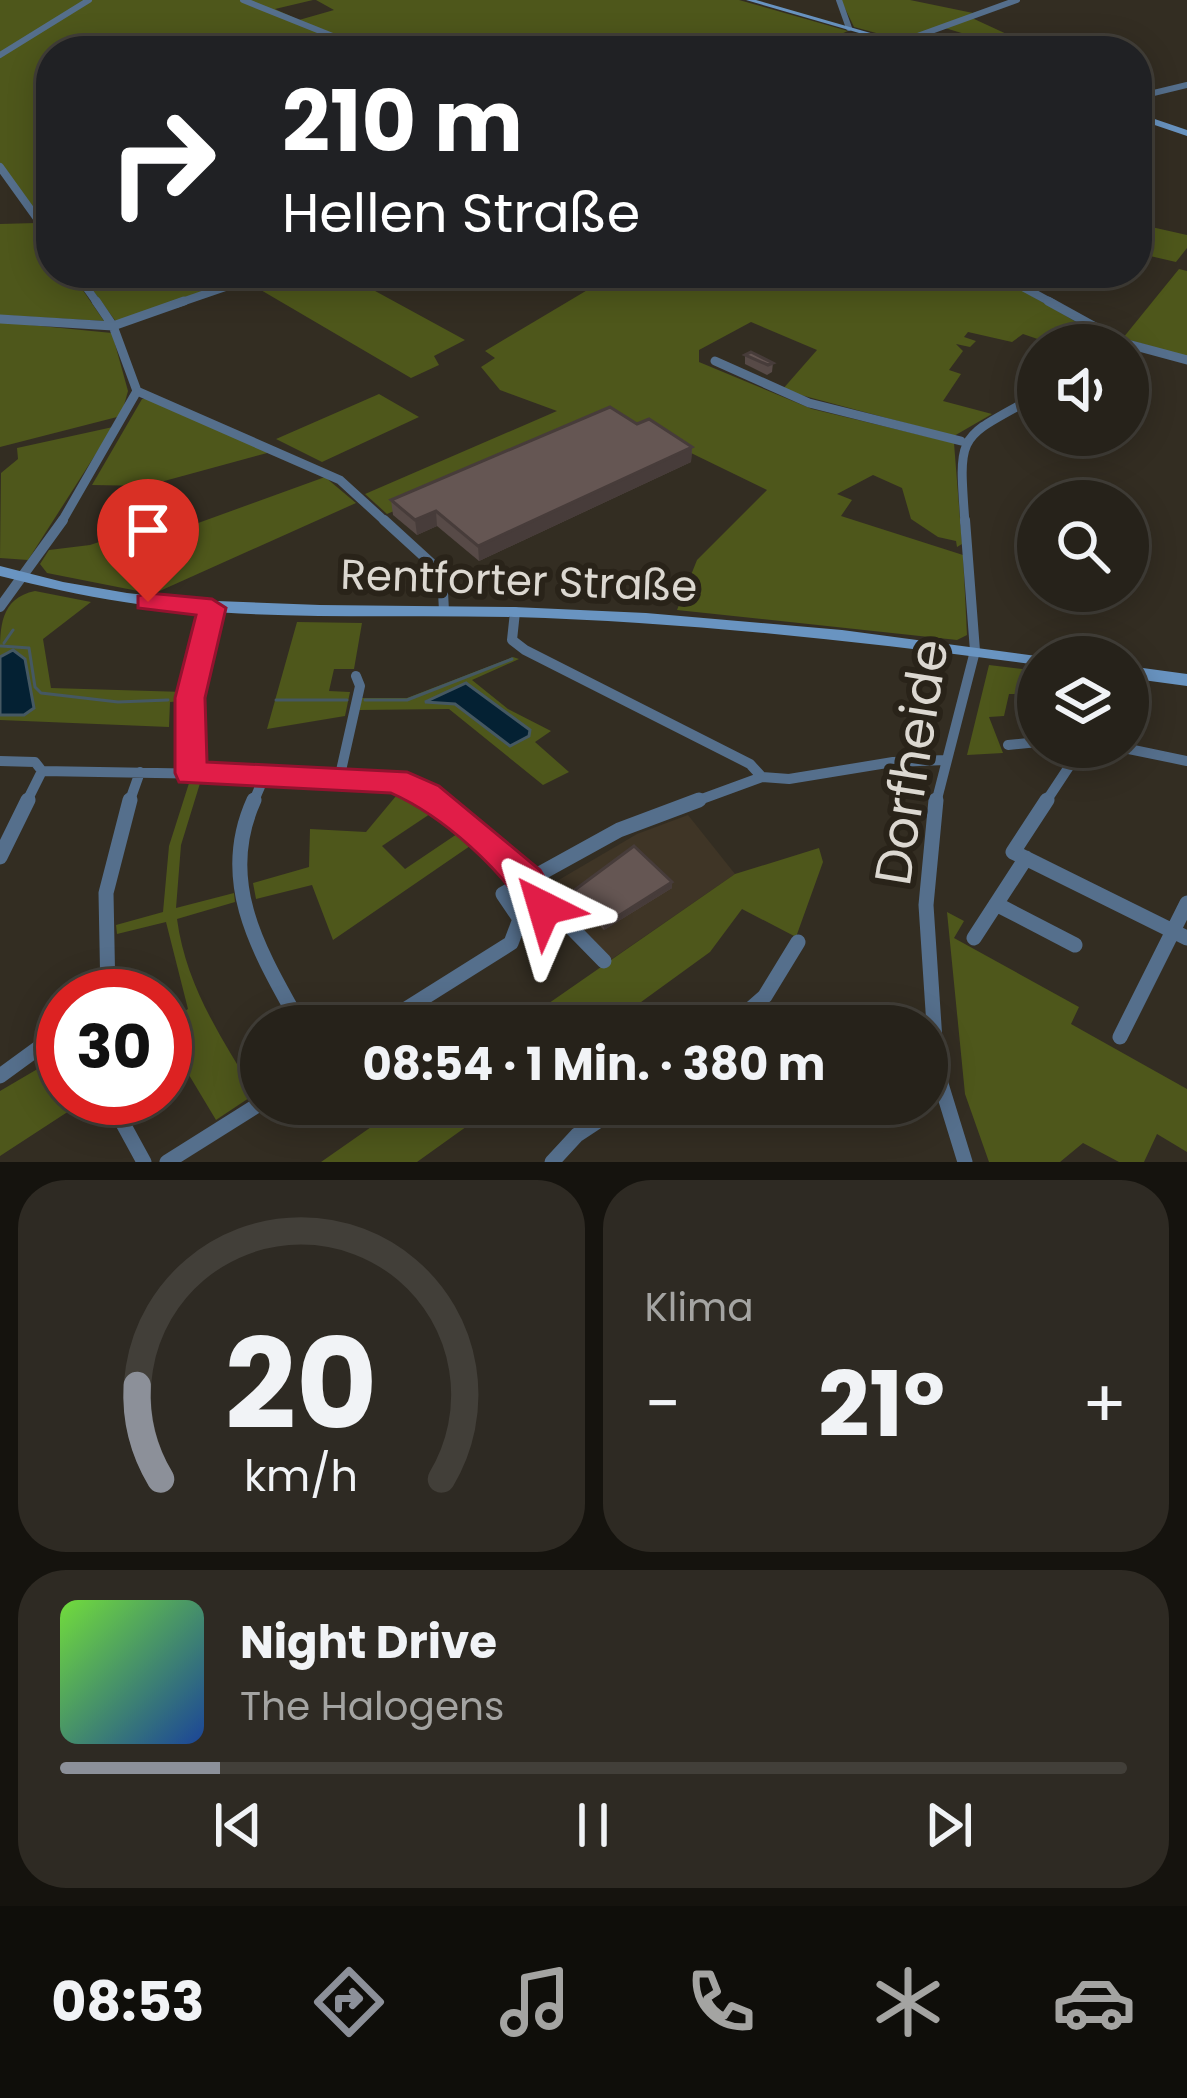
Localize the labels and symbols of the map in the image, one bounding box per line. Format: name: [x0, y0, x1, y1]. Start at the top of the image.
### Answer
pin: [97, 479, 199, 602]
street label: Rentforter Straße: [340, 545, 698, 616]
street label: Dorfheide: [856, 634, 966, 890]
position arrow: [481, 845, 607, 971]
speed limit sign: 30: [36, 969, 192, 1125]

